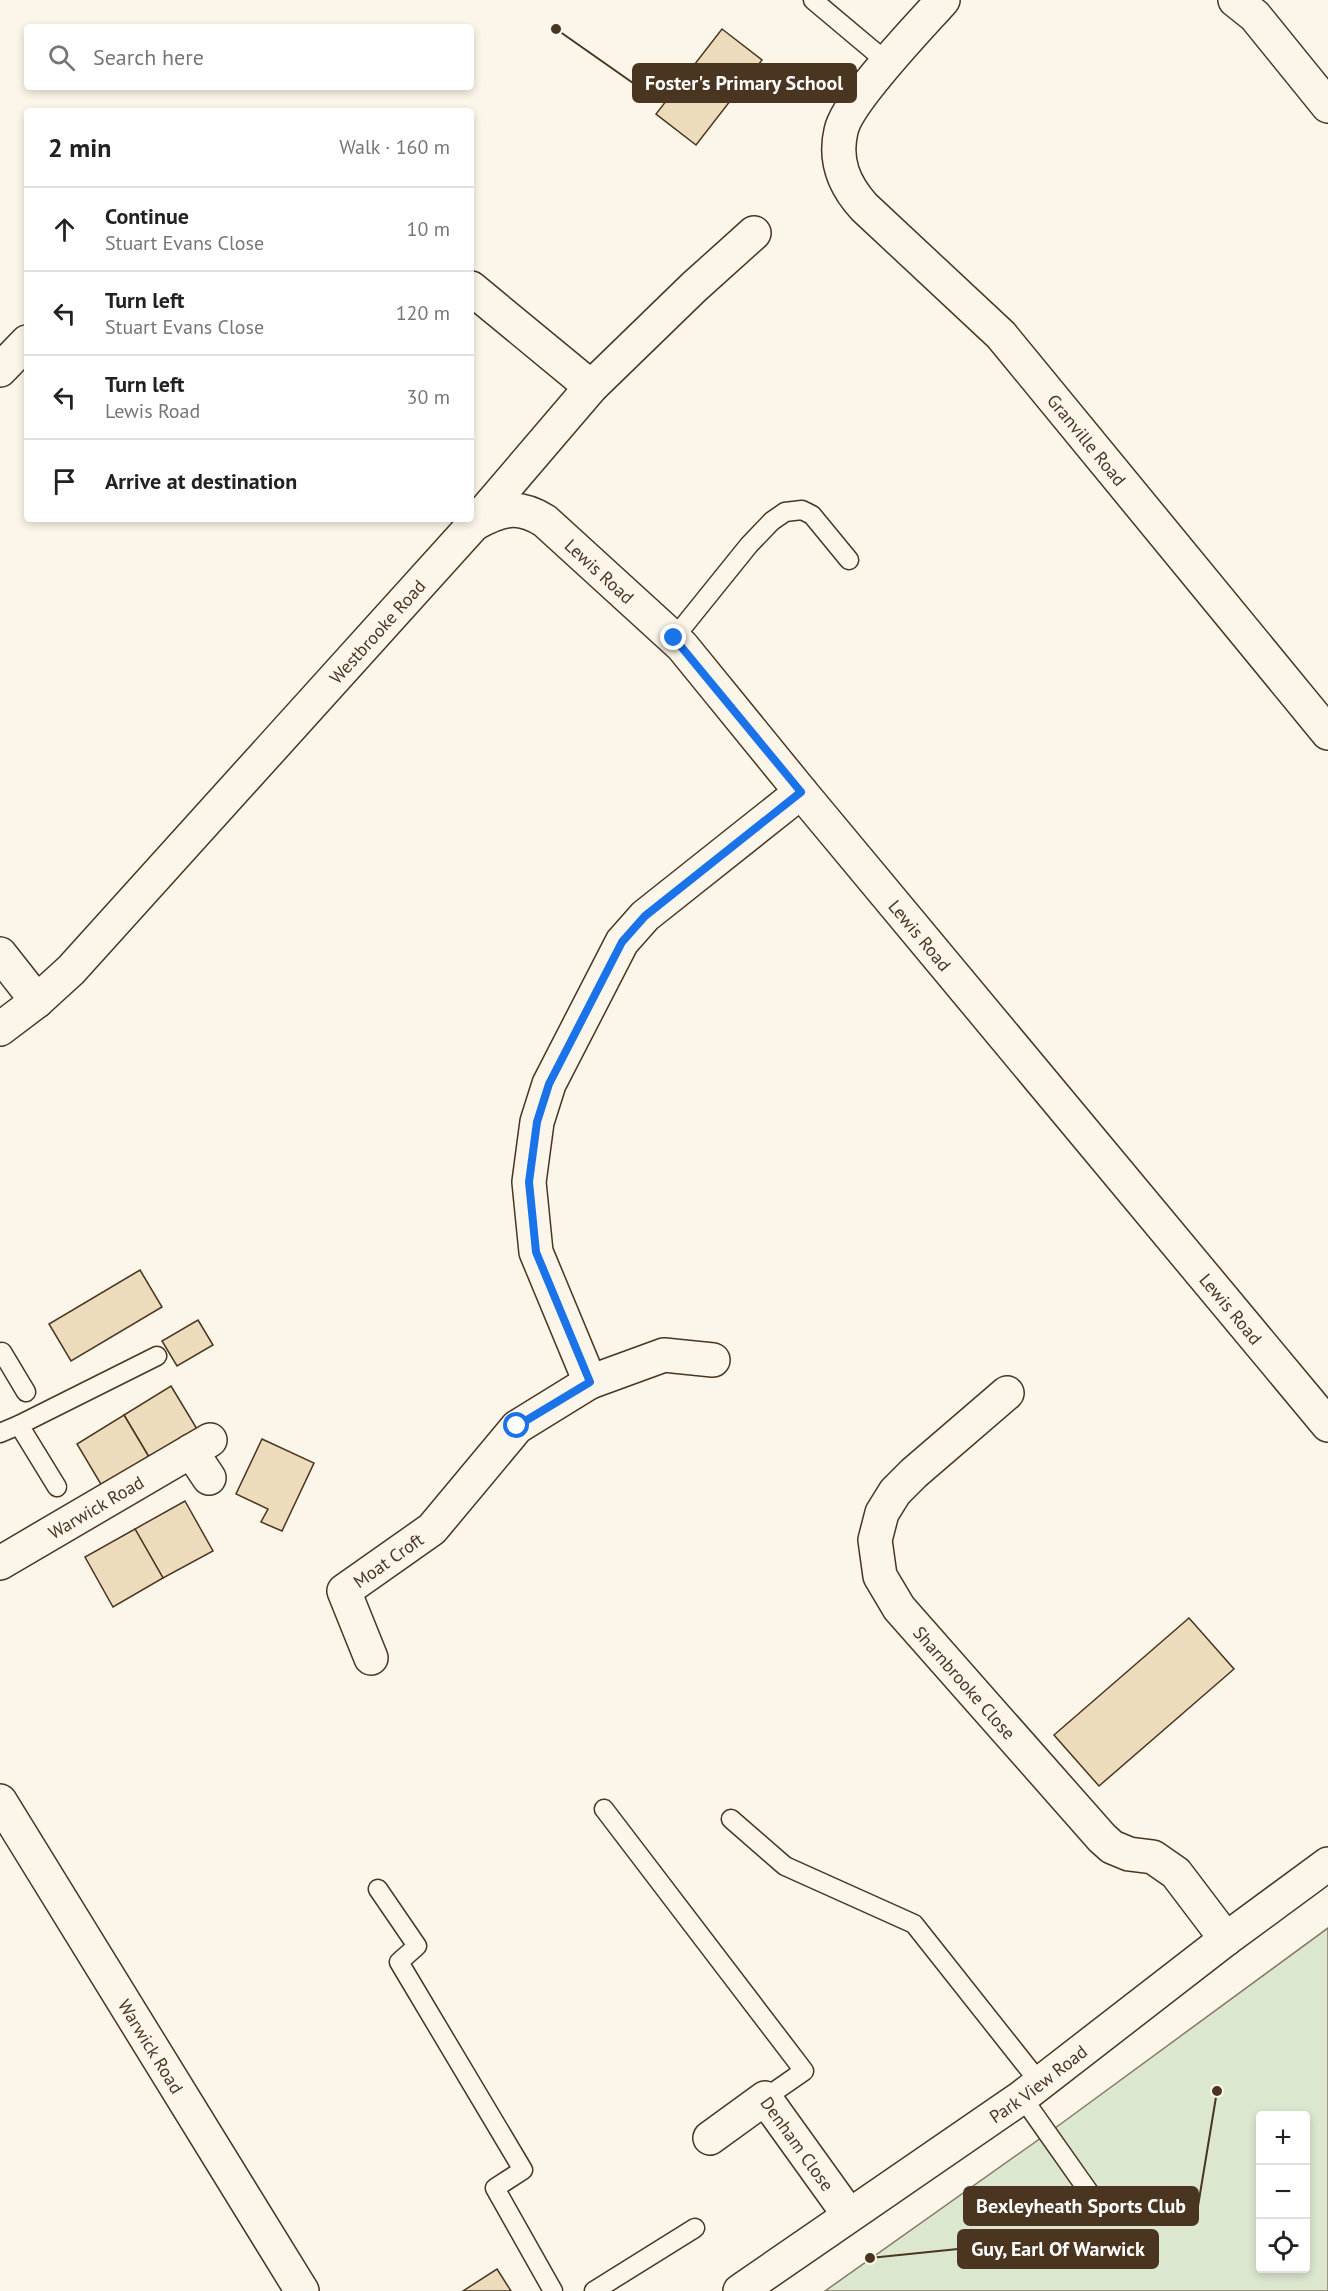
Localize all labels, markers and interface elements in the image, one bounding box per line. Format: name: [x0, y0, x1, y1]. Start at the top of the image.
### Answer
search box: [24, 24, 474, 90]
icon: search: [45, 41, 78, 74]
text: Search here: [93, 43, 204, 71]
callout: Foster's Primary School: [633, 64, 856, 102]
text: Foster's Primary School: [645, 70, 843, 96]
text: 2 min: [48, 131, 111, 164]
text: Walk · 160 m: [339, 134, 450, 160]
text: Continue: [105, 202, 189, 230]
icon: ahead: [48, 213, 81, 246]
text: 10 m: [407, 216, 450, 242]
text: Stuart Evans Close: [105, 230, 264, 256]
text: Turn left: [105, 286, 185, 314]
icon: left: [48, 297, 81, 330]
text: 120 m: [396, 300, 450, 326]
text: Stuart Evans Close: [105, 314, 264, 340]
text: Turn left: [105, 370, 185, 398]
icon: left: [48, 381, 81, 414]
text: 30 m: [407, 384, 450, 410]
street label: Granville Road: [1043, 389, 1132, 490]
text: Lewis Road: [105, 398, 200, 424]
icon: arrive: [48, 465, 81, 498]
text: Arrive at destination: [105, 467, 297, 495]
street label: Lewis Road: [560, 534, 639, 608]
street label: Westbrooke Road: [324, 574, 430, 688]
route end: [660, 624, 686, 650]
street label: Lewis Road: [884, 895, 956, 975]
street label: Lewis Road: [1195, 1268, 1267, 1349]
route start: [503, 1412, 529, 1438]
street label: Warwick Road: [44, 1470, 148, 1544]
street label: Moat Croft: [348, 1527, 428, 1593]
street label: Sharnbrooke Close: [909, 1621, 1021, 1744]
street label: Warwick Road: [113, 1995, 189, 2098]
street label: Park View Road: [984, 2040, 1092, 2128]
street label: Denham Close: [756, 2092, 839, 2195]
map controls: [1256, 2111, 1310, 2273]
button: +: [1256, 2111, 1310, 2165]
button: −: [1256, 2165, 1310, 2219]
callout: Bexleyheath Sports Club: [964, 2187, 1198, 2225]
text: Bexleyheath Sports Club: [976, 2193, 1186, 2219]
button: locate: [1256, 2219, 1310, 2273]
callout: Guy, Earl Of Warwick: [958, 2230, 1158, 2268]
text: Guy, Earl Of Warwick: [971, 2236, 1145, 2262]

